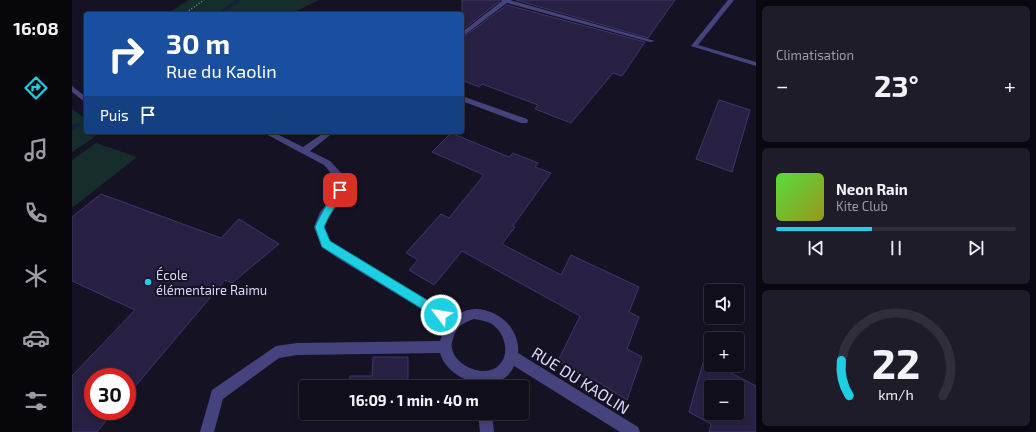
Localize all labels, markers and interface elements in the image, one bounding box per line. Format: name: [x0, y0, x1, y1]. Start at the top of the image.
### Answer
text: 16:08: [13, 17, 59, 39]
text: 30 m: [166, 26, 230, 60]
icon: right: [100, 28, 152, 80]
text: Climatisation: [776, 47, 854, 63]
text: Rue du Kaolin: [166, 60, 277, 82]
text: 23°: [874, 67, 919, 103]
text: −: [776, 72, 789, 98]
text: +: [1004, 72, 1016, 98]
icon: directions: [22, 74, 50, 102]
icon: arrive: [137, 104, 159, 126]
text: Puis: [100, 106, 129, 124]
icon: music: [22, 136, 50, 164]
pin: [323, 173, 357, 207]
icon: arrive: [329, 179, 351, 201]
text: Neon Rain: [836, 180, 908, 198]
text: Kite Club: [836, 198, 888, 214]
icon: phone: [22, 199, 50, 227]
icon: previous: [805, 237, 827, 259]
icon: pause: [885, 237, 907, 259]
icon: next: [965, 237, 987, 259]
icon: climate: [22, 262, 50, 290]
place label: École élémentaire Raimu: [156, 266, 267, 298]
marker: École élémentaire Raimu: [143, 277, 153, 287]
map controls: [704, 284, 744, 420]
button: sound: [704, 284, 744, 324]
position arrow: [420, 294, 462, 336]
icon: car: [22, 324, 50, 352]
button: +: [704, 332, 744, 372]
text: 22: [872, 337, 920, 387]
street label: RUE DU KAOLIN: [529, 342, 633, 418]
speed limit sign: 30: [84, 368, 136, 420]
button: −: [704, 380, 744, 420]
text: km/h: [878, 386, 914, 403]
icon: filters: [22, 387, 50, 415]
text: 16:09 · 1 min · 40 m: [349, 391, 479, 409]

